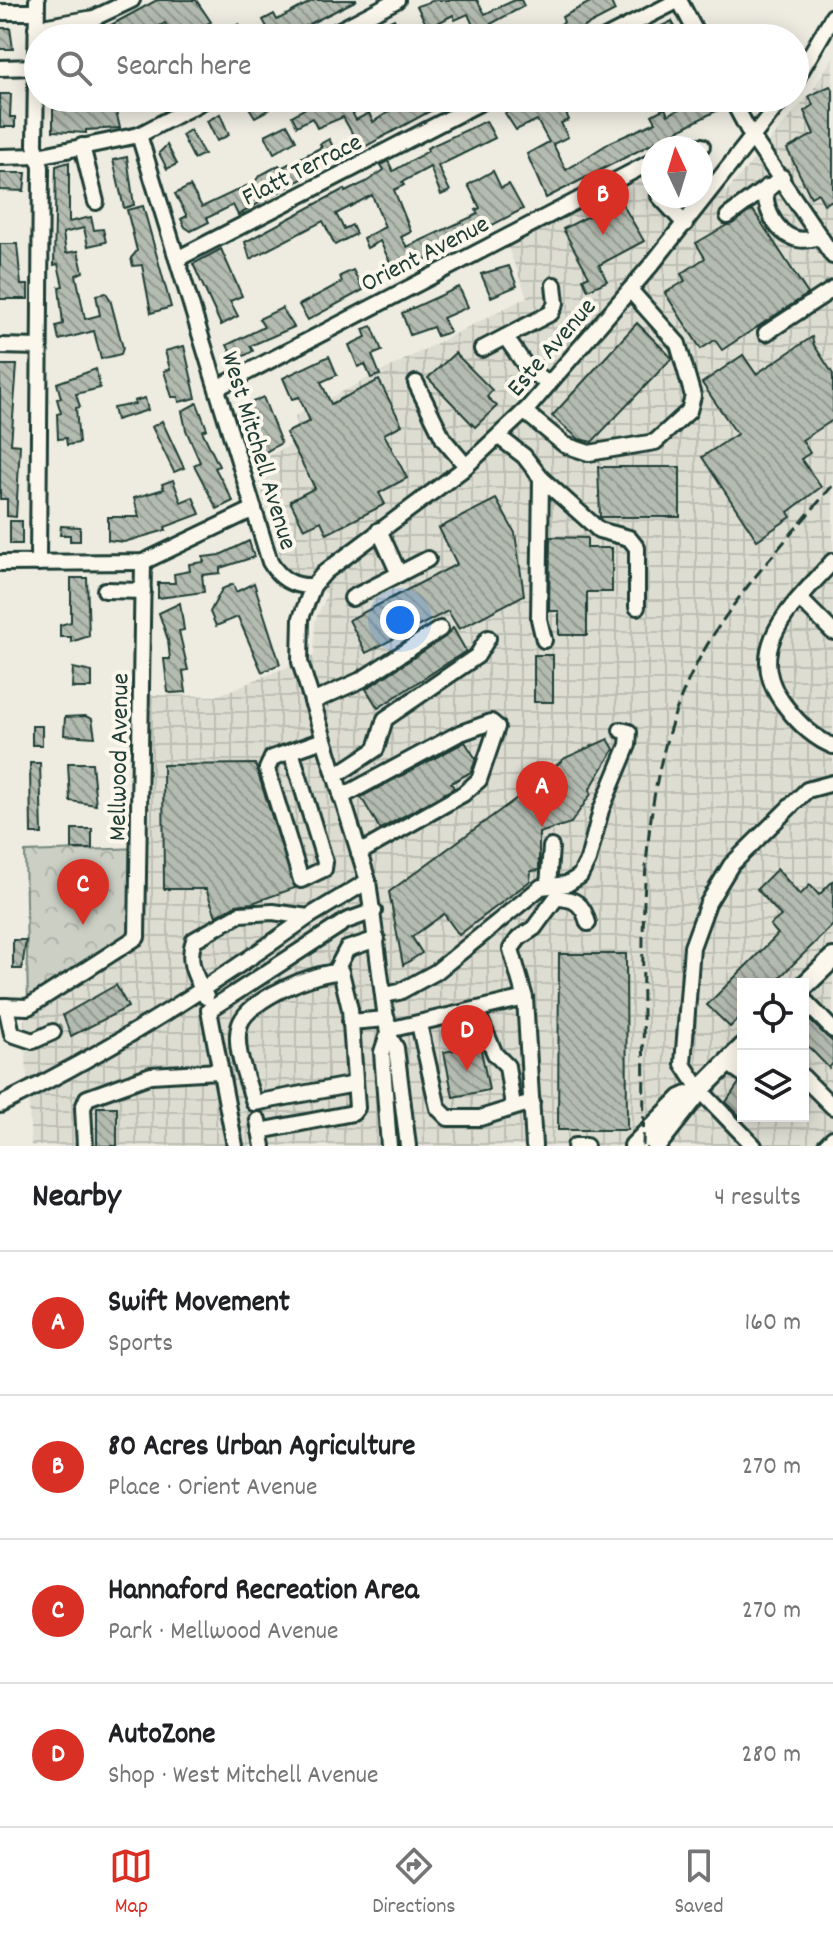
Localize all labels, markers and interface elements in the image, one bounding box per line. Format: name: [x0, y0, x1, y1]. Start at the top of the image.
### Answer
search box: [24, 24, 809, 112]
icon: search: [52, 46, 96, 90]
text: Search here: [116, 47, 252, 90]
street label: Flatt Terrace: [236, 125, 369, 217]
north arrow: [641, 136, 713, 208]
pin: B: [577, 169, 629, 235]
street label: Orient Avenue: [355, 207, 496, 303]
street label: Este Avenue: [499, 291, 606, 406]
street label: West Mitchell Avenue: [210, 347, 305, 555]
your location: [380, 600, 420, 640]
street label: Mellwood Avenue: [101, 673, 140, 841]
pin: A: [516, 761, 568, 827]
pin: C: [57, 859, 109, 925]
map controls: [737, 978, 809, 1122]
button: locate: [737, 978, 809, 1050]
pin: D: [441, 1005, 493, 1071]
button: layers: [737, 1050, 809, 1122]
text: Nearby: [32, 1174, 121, 1223]
text: 4 results: [714, 1180, 801, 1217]
text: Swift Movement: [108, 1283, 290, 1326]
text: A: [51, 1305, 65, 1342]
text: 160 m: [745, 1305, 801, 1342]
text: Sports: [108, 1326, 173, 1363]
text: 80 Acres Urban Agriculture: [108, 1427, 416, 1470]
text: B: [52, 1449, 64, 1486]
text: 270 m: [742, 1449, 801, 1486]
text: Place · Orient Avenue: [108, 1470, 317, 1507]
text: Hannaford Recreation Area: [108, 1571, 419, 1614]
text: C: [52, 1593, 64, 1630]
text: 270 m: [742, 1593, 801, 1630]
text: Park · Mellwood Avenue: [108, 1614, 338, 1651]
text: AutoZone: [108, 1715, 215, 1758]
text: D: [51, 1737, 65, 1774]
text: 280 m: [741, 1737, 801, 1774]
text: Shop · West Mitchell Avenue: [108, 1758, 379, 1795]
tab: Map: [109, 1844, 153, 1923]
tab: Directions: [372, 1844, 456, 1923]
tab: Saved: [674, 1844, 724, 1923]

